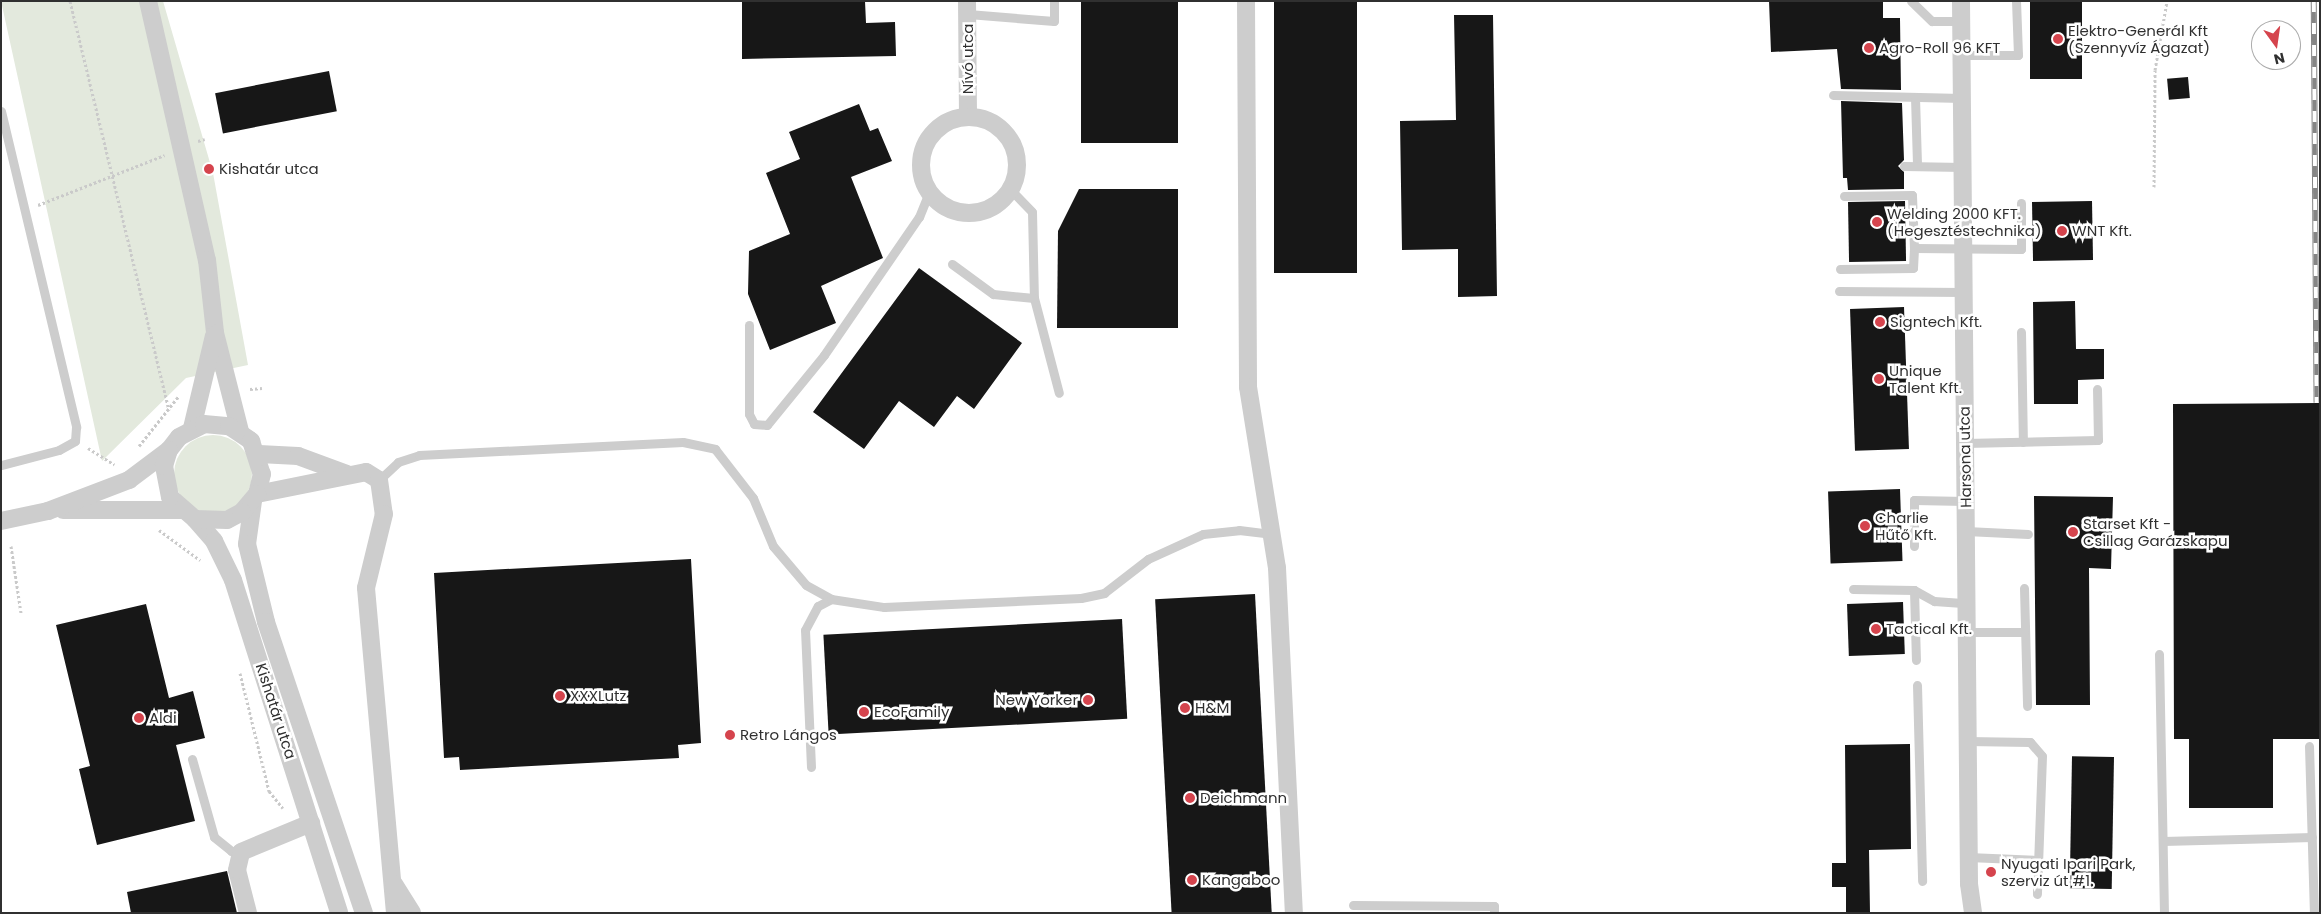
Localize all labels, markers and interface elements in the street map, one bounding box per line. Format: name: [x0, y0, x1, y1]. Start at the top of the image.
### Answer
north arrow: [2251, 20, 2301, 70]
place label: Elektro-Generál Kft (Szennyvíz Ágazat): [2068, 21, 2210, 56]
street label: Nívó utca: [959, 24, 977, 94]
marker: Elektro-Generál Kft (Szennyvíz Ágazat): [2052, 33, 2064, 45]
place label: Agro-Roll 96 KFT: [1879, 39, 2000, 57]
marker: Agro-Roll 96 KFT: [1863, 42, 1875, 54]
text: N: [2272, 48, 2287, 70]
place label: Kishatár utca: [219, 160, 319, 178]
marker: Kishatár utca: [203, 163, 215, 175]
place label: Welding 2000 KFT. (Hegesztéstechnika): [1887, 204, 2042, 239]
marker: Welding 2000 KFT. (Hegesztéstechnika): [1871, 216, 1883, 228]
place label: WNT Kft.: [2072, 222, 2132, 240]
marker: WNT Kft.: [2056, 225, 2068, 237]
place label: Signtech Kft.: [1890, 313, 1982, 331]
marker: Signtech Kft.: [1874, 316, 1886, 328]
place label: Unique Talent Kft.: [1889, 361, 1962, 396]
marker: Unique Talent Kft.: [1873, 373, 1885, 385]
street label: Harsona utca: [1955, 406, 1975, 508]
place label: Charlie Hűtő Kft.: [1875, 508, 1937, 543]
place label: Starset Kft - Csillag Garázskapu: [2083, 514, 2228, 549]
marker: Charlie Hűtő Kft.: [1859, 520, 1871, 532]
marker: Starset Kft - Csillag Garázskapu: [2067, 526, 2079, 538]
place label: Tactical Kft.: [1886, 620, 1972, 638]
marker: Tactical Kft.: [1870, 623, 1882, 635]
street label: Kishatár utca: [252, 661, 300, 761]
place label: XXXLutz: [570, 687, 626, 705]
marker: XXXLutz: [554, 690, 566, 702]
place label: New Yorker: [995, 691, 1078, 709]
marker: New Yorker: [1082, 694, 1094, 706]
place label: H&M: [1195, 699, 1229, 717]
marker: H&M: [1179, 702, 1191, 714]
place label: EcoFamily: [874, 703, 949, 721]
marker: EcoFamily: [858, 706, 870, 718]
place label: Aldi: [149, 709, 177, 727]
marker: Aldi: [133, 712, 145, 724]
place label: Retro Lángos: [740, 726, 837, 744]
marker: Retro Lángos: [724, 729, 736, 741]
place label: Deichmann: [1200, 789, 1287, 807]
marker: Deichmann: [1184, 792, 1196, 804]
place label: Nyugati Ipari Park, szerviz út #1.: [2001, 854, 2135, 889]
marker: Nyugati Ipari Park, szerviz út #1.: [1985, 866, 1997, 878]
place label: Kangaboo: [1202, 871, 1280, 889]
marker: Kangaboo: [1186, 874, 1198, 886]

